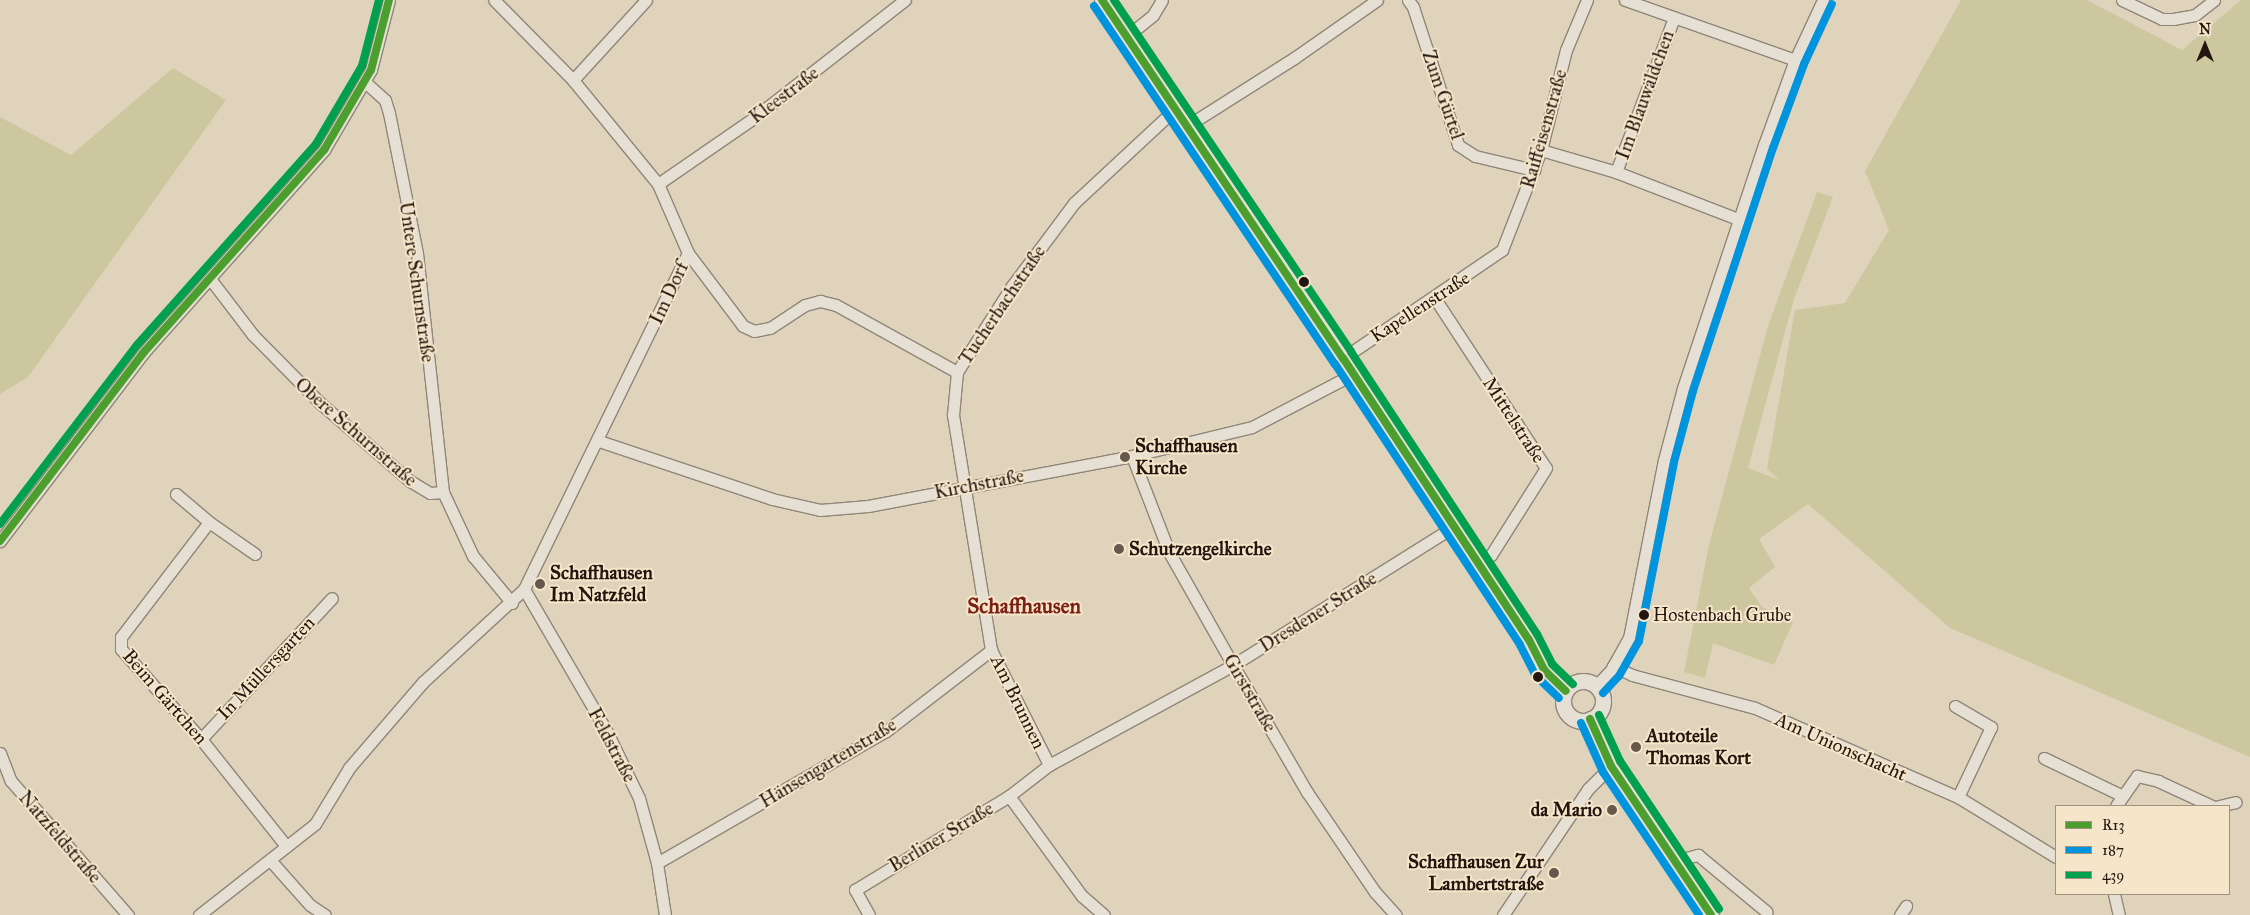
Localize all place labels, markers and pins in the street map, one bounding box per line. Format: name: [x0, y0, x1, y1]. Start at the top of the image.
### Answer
unlabelled marker: [1299, 277, 1309, 287]
place label: Schaffhausen Kirche: [1135, 435, 1238, 479]
marker: Schaffhausen Kirche: [1119, 451, 1131, 463]
place label: Schutzengelkirche: [1129, 538, 1272, 560]
marker: Schutzengelkirche: [1113, 543, 1125, 555]
place label: Schaffhausen Im Natzfeld: [550, 562, 653, 606]
marker: Schaffhausen Im Natzfeld: [534, 578, 546, 590]
place label: Hostenbach Grube: [1653, 604, 1791, 626]
marker: Hostenbach Grube: [1639, 610, 1649, 620]
unlabelled marker: [1533, 672, 1543, 682]
place label: Autoteile Thomas Kort: [1646, 725, 1751, 769]
marker: Autoteile Thomas Kort: [1630, 741, 1642, 753]
place label: da Mario: [1531, 799, 1602, 821]
marker: da Mario: [1606, 804, 1618, 816]
place label: Schaffhausen Zur Lambertstraße: [1408, 851, 1544, 895]
marker: Schaffhausen Zur Lambertstraße: [1548, 867, 1560, 879]

